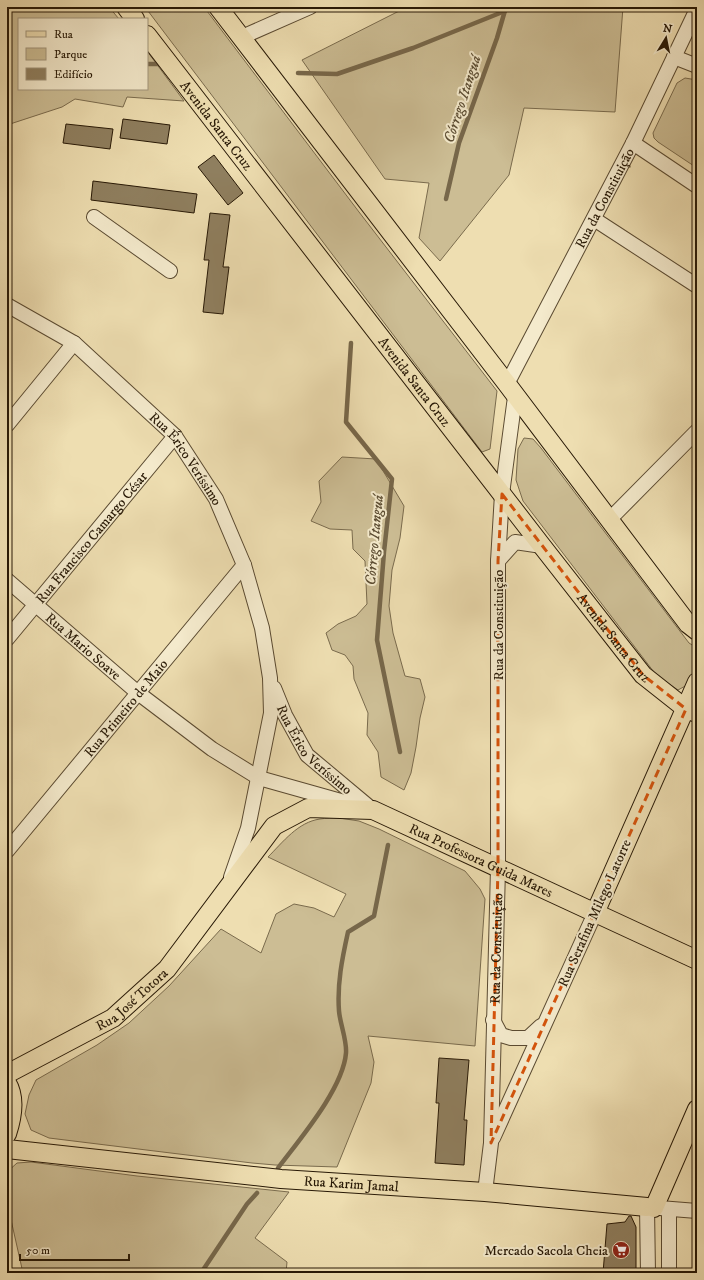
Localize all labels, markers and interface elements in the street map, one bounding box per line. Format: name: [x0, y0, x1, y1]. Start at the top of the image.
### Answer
legend: [18, 18, 148, 90]
north arrow: [646, 18, 686, 58]
text: N: [662, 21, 673, 37]
text: Rua: [54, 27, 74, 42]
text: Parque: [54, 47, 87, 62]
water label: Córrego Itanguá: [439, 52, 486, 145]
text: Edifício: [54, 67, 93, 82]
street label: Avenida Santa Cruz: [176, 77, 256, 174]
street label: Rua da Constituição: [572, 145, 639, 252]
street label: Avenida Santa Cruz: [374, 334, 454, 431]
street label: Rua Érico Veríssimo: [145, 409, 226, 508]
street label: Rua Francisco Camargo César: [32, 468, 152, 608]
water label: Córrego Itanguá: [361, 492, 388, 586]
street label: Rua da Constituição: [490, 569, 508, 680]
street label: Avenida Santa Cruz: [572, 590, 653, 687]
street label: Rua Mario Soave: [41, 609, 125, 685]
street label: Rua Primeiro de Maio: [81, 656, 172, 761]
street label: Rua Érico Veríssimo: [272, 702, 356, 799]
street label: Rua Professora Guida Mares: [406, 820, 556, 902]
street label: Rua Serafina Milego Latorre: [554, 837, 636, 990]
street label: Rua da Constituição: [487, 893, 507, 1004]
street label: Rua José Totora: [93, 965, 172, 1035]
street label: Rua Karim Jamal: [303, 1172, 400, 1197]
scale bar: [20, 1236, 129, 1262]
supermarket icon: Mercado Sacola Cheia: [611, 1240, 631, 1260]
place label: Mercado Sacola Cheia: [484, 1242, 608, 1260]
text: 50 m: [26, 1243, 50, 1258]

